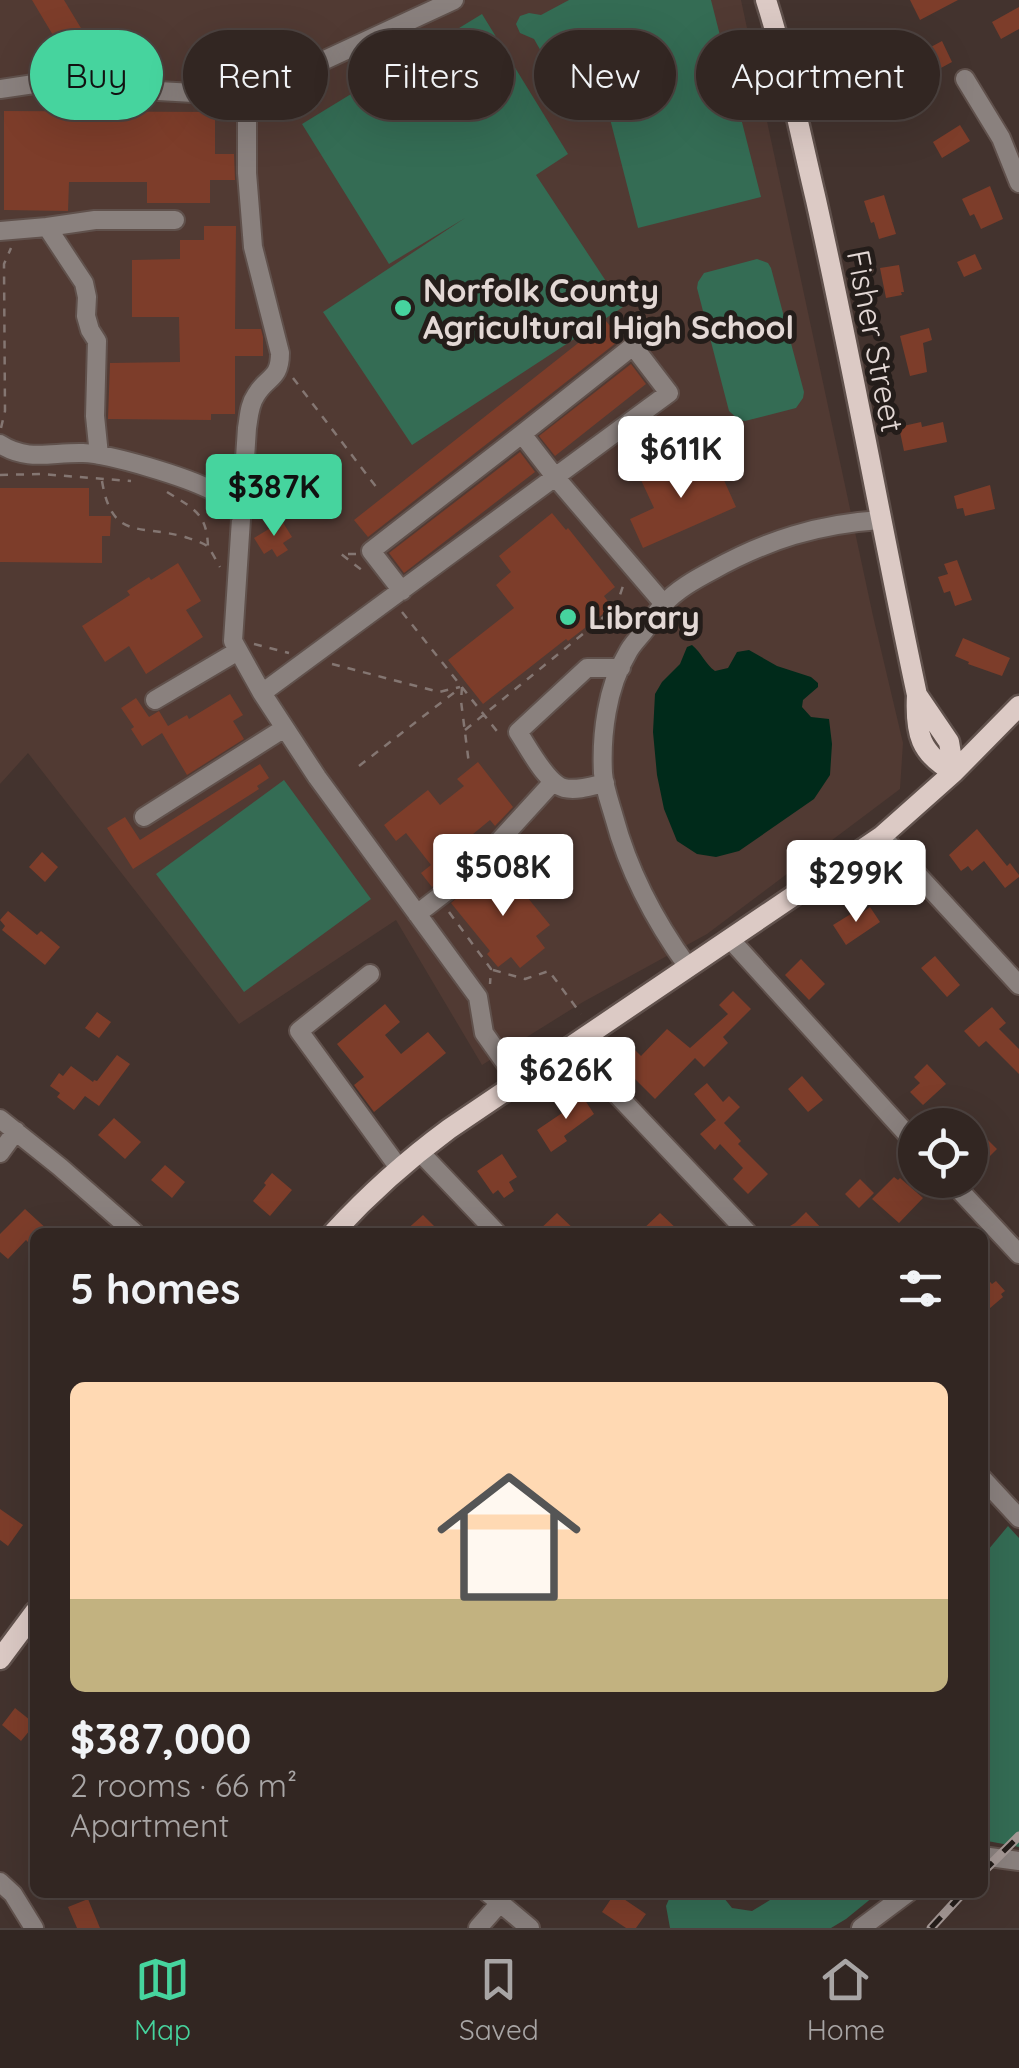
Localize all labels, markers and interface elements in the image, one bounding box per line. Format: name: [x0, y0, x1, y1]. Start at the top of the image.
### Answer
chip: Buy: [30, 30, 163, 120]
chip: Rent: [183, 30, 328, 120]
chip: Filters: [348, 30, 514, 120]
chip: New: [534, 30, 676, 120]
chip: Apartment: [696, 30, 940, 120]
street label: Fisher Street: [839, 247, 913, 435]
place label: Norfolk County Agricultural High School: [423, 270, 794, 347]
marker: Norfolk County Agricultural High School: [392, 297, 414, 319]
pin: $611K: [611, 416, 751, 501]
text: $611K: [640, 428, 722, 468]
pin: $387K: [204, 454, 344, 539]
text: $387K: [228, 466, 320, 506]
place label: Library: [588, 597, 700, 637]
marker: Library: [557, 606, 579, 628]
pin: $508K: [433, 834, 573, 919]
pin: $299K: [786, 840, 926, 925]
text: $508K: [455, 846, 551, 886]
text: $299K: [809, 852, 903, 892]
pin: $626K: [496, 1037, 636, 1122]
text: $626K: [519, 1049, 613, 1089]
map controls: [898, 1108, 988, 1198]
button: locate: [898, 1108, 988, 1198]
icon: filters: [893, 1261, 948, 1316]
text: 5 homes: [70, 1262, 241, 1315]
icon: home: [419, 1447, 599, 1627]
text: $387,000: [70, 1712, 251, 1765]
text: 2 rooms · 66 m²: [70, 1765, 297, 1805]
text: Apartment: [70, 1805, 229, 1845]
tab: Map: [134, 1952, 191, 2047]
tab: Saved: [459, 1952, 539, 2047]
tab: Home: [807, 1952, 885, 2047]

